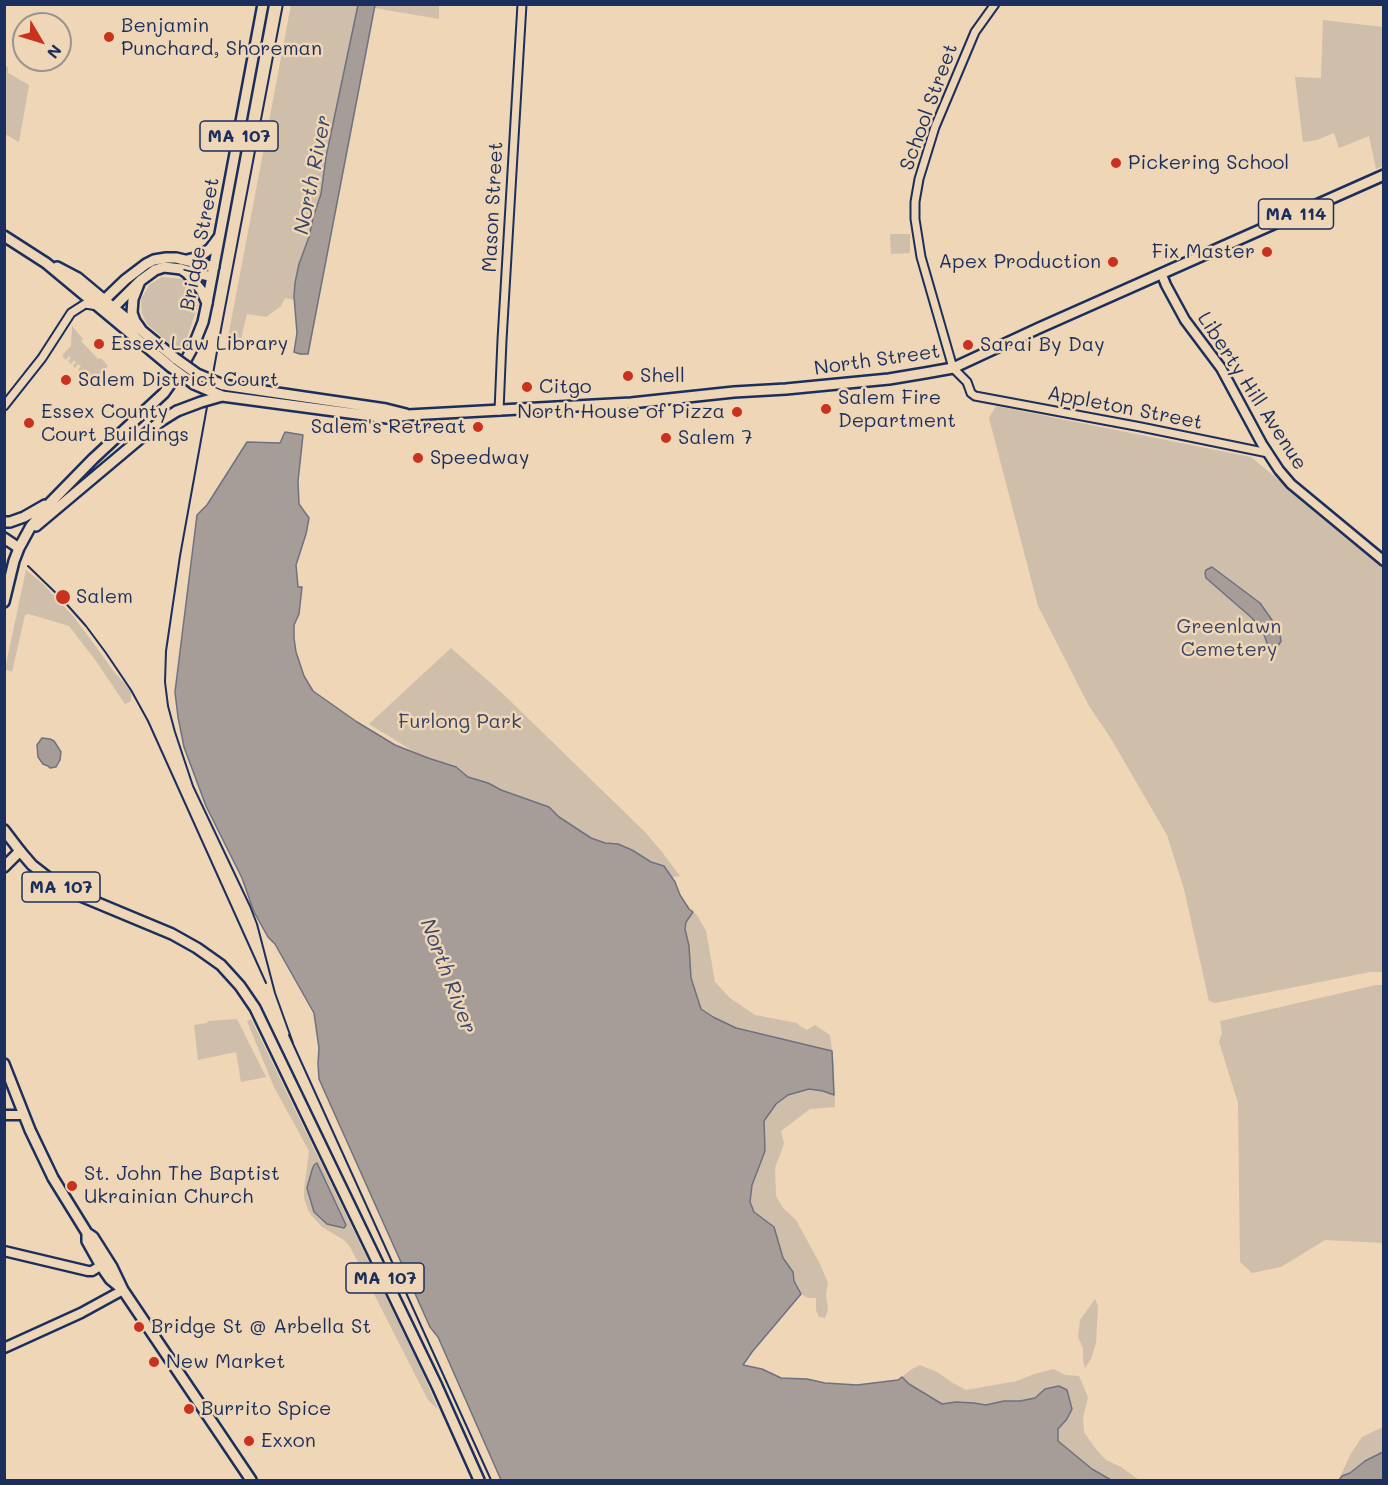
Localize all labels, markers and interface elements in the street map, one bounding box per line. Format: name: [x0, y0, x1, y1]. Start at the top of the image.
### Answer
north arrow: [12, 12, 72, 72]
place label: Benjamin Punchard, Shoreman: [121, 14, 322, 61]
marker: Benjamin Punchard, Shoreman: [102, 30, 116, 44]
street label: School Street: [895, 40, 963, 174]
text: N: [43, 41, 67, 63]
water label: North River: [289, 113, 337, 237]
road number: MA 107: [200, 121, 278, 151]
street label: Mason Street: [478, 141, 508, 273]
place label: Pickering School: [1128, 151, 1289, 175]
marker: Pickering School: [1109, 156, 1123, 170]
street label: Bridge Street: [175, 175, 225, 313]
road number: MA 114: [1258, 199, 1334, 229]
place label: Fix Master: [1152, 240, 1255, 264]
marker: Fix Master: [1260, 245, 1274, 259]
place label: Apex Production: [939, 250, 1101, 274]
marker: Apex Production: [1106, 255, 1120, 269]
street label: Liberty Hill Avenue: [1192, 308, 1312, 474]
place label: Essex Law Library: [111, 332, 288, 356]
place label: Sarai By Day: [980, 333, 1105, 357]
marker: Essex Law Library: [92, 337, 106, 351]
marker: Sarai By Day: [961, 338, 975, 352]
street label: North Street: [813, 339, 941, 381]
place label: Shell: [640, 364, 685, 388]
place label: Salem District Court: [78, 368, 279, 392]
marker: Shell: [621, 369, 635, 383]
marker: Salem District Court: [59, 373, 73, 387]
place label: Citgo: [539, 375, 592, 399]
marker: Citgo: [520, 380, 534, 394]
street label: Appleton Street: [1045, 381, 1205, 435]
place label: Salem Fire Department: [838, 386, 956, 433]
place label: Essex County Court Buildings: [41, 400, 189, 447]
place label: North House of Pizza: [517, 400, 725, 424]
marker: Salem Fire Department: [819, 402, 833, 416]
marker: North House of Pizza: [730, 405, 744, 419]
place label: Salem's Retreat: [311, 415, 466, 439]
marker: Essex County Court Buildings: [22, 416, 36, 430]
marker: Salem's Retreat: [471, 420, 485, 434]
place label: Salem 7: [678, 426, 753, 450]
marker: Salem 7: [659, 431, 673, 445]
place label: Speedway: [430, 446, 529, 470]
marker: Speedway: [411, 451, 425, 465]
place label: Salem: [76, 585, 133, 609]
marker: Salem: [54, 588, 72, 606]
park label: Greenlawn Cemetery: [1177, 615, 1281, 662]
park label: Furlong Park: [398, 710, 522, 734]
road number: MA 107: [22, 872, 100, 902]
water label: North River: [415, 915, 481, 1037]
place label: St. John The Baptist Ukrainian Church: [84, 1162, 280, 1209]
marker: St. John The Baptist Ukrainian Church: [65, 1179, 79, 1193]
road number: MA 107: [346, 1263, 424, 1293]
place label: Bridge St @ Arbella St: [151, 1315, 371, 1339]
marker: Bridge St @ Arbella St: [132, 1320, 146, 1334]
place label: New Market: [166, 1350, 285, 1374]
marker: New Market: [147, 1355, 161, 1369]
place label: Burrito Spice: [201, 1397, 331, 1421]
marker: Burrito Spice: [182, 1402, 196, 1416]
place label: Exxon: [261, 1429, 316, 1453]
marker: Exxon: [242, 1434, 256, 1448]

